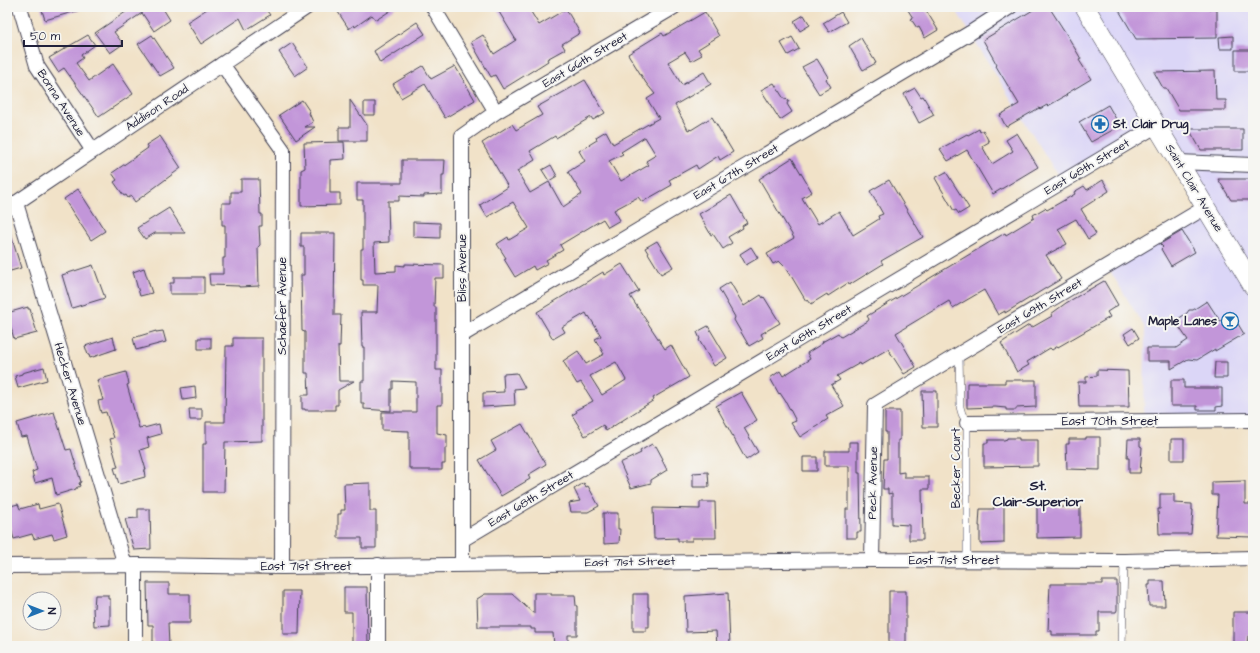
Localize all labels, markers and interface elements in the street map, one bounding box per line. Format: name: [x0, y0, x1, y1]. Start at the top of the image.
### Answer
scale bar: [24, 22, 122, 48]
text: 50 m: [30, 28, 61, 45]
street label: East 66th Street: [539, 28, 631, 92]
street label: Bonna Avenue: [33, 66, 89, 140]
street label: Addison Road: [122, 81, 192, 135]
pharmacy icon: St. Clair Drug: [1090, 114, 1110, 134]
place label: St. Clair Drug: [1112, 116, 1189, 135]
street label: East 68th Street: [1041, 135, 1133, 199]
street label: East 67th Street: [690, 140, 782, 204]
street label: Saint Clair Avenue: [1161, 141, 1227, 236]
street label: Bliss Avenue: [454, 233, 471, 302]
street label: Schaefer Avenue: [274, 257, 291, 355]
street label: East 69th Street: [995, 274, 1086, 338]
street label: East 68th Street: [763, 301, 855, 365]
bar icon: Maple Lanes: [1220, 311, 1240, 331]
place label: Maple Lanes: [1148, 313, 1217, 331]
street label: Hecker Avenue: [49, 341, 91, 428]
street label: East 70th Street: [1062, 413, 1158, 430]
street label: Becker Court: [948, 427, 965, 508]
street label: Peck Avenue: [864, 446, 882, 520]
street label: East 68th Street: [485, 467, 577, 531]
district label: St. Clair-Superior: [993, 476, 1083, 512]
street label: East 71st Street: [909, 552, 999, 569]
street label: East 71st Street: [585, 553, 676, 571]
street label: East 71st Street: [261, 558, 351, 575]
north arrow: [22, 591, 62, 631]
text: N: [44, 608, 59, 615]

